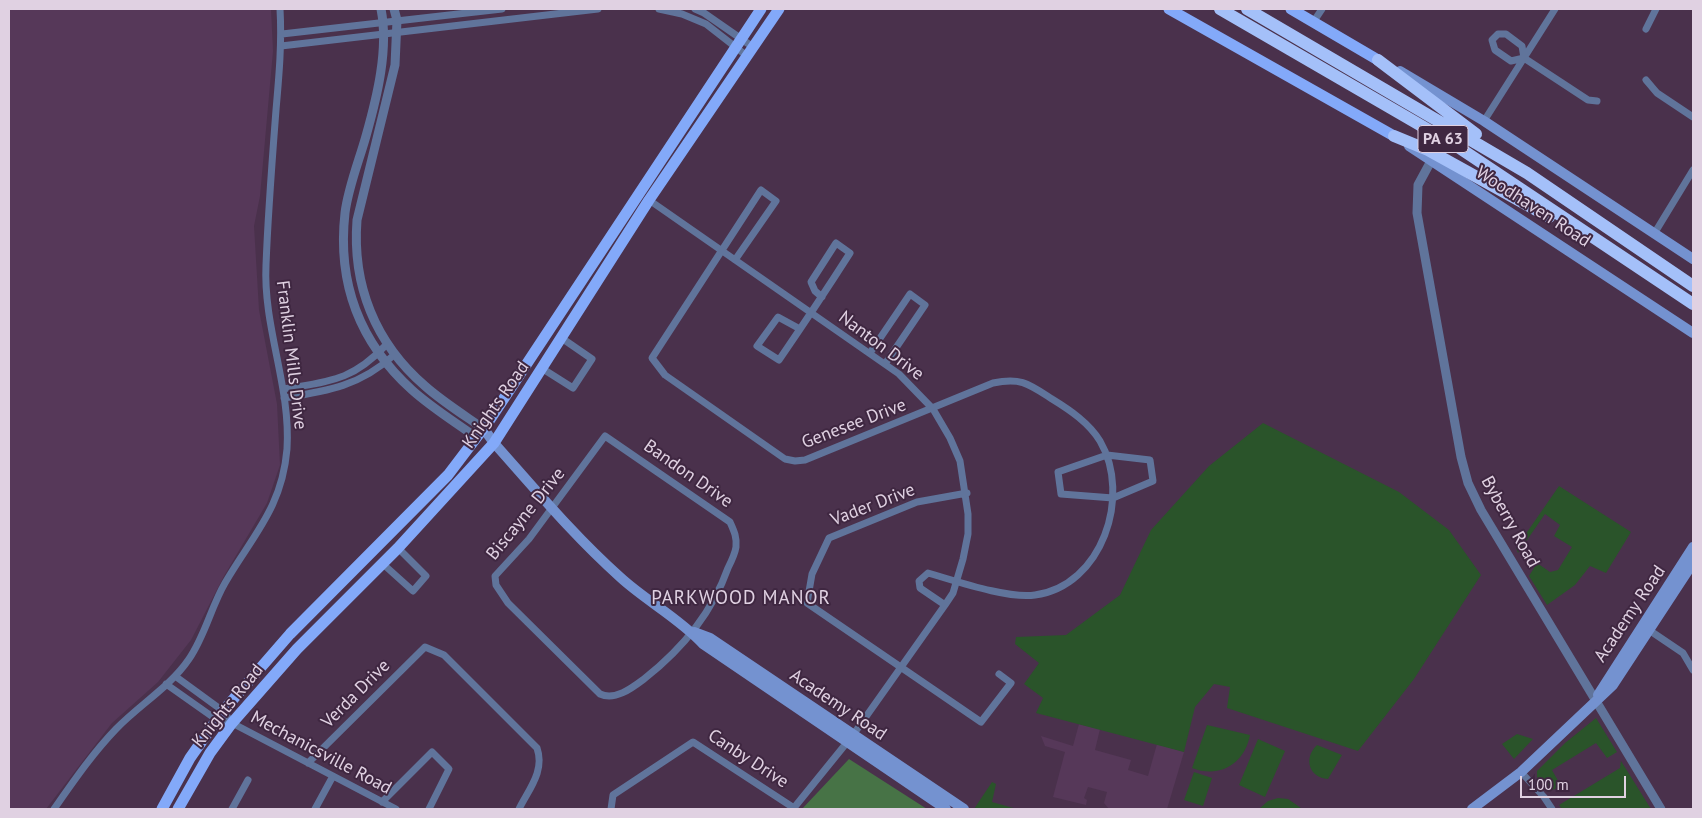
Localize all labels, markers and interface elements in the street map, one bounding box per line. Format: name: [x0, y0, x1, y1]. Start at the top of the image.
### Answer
road number: PA 63: [1418, 126, 1468, 152]
street label: Woodhaven Road: [1472, 162, 1594, 252]
street label: Franklin Mills Drive: [271, 279, 311, 431]
street label: Nanton Drive: [834, 307, 928, 385]
street label: Knights Road: [458, 357, 534, 453]
street label: Genesee Drive: [799, 394, 909, 454]
street label: Bandon Drive: [639, 435, 737, 513]
street label: Biscayne Drive: [482, 463, 570, 565]
street label: Byberry Road: [1476, 472, 1544, 572]
street label: Vader Drive: [828, 479, 918, 531]
street label: Academy Road: [1590, 561, 1670, 667]
district label: PARKWOOD MANOR: [649, 588, 833, 610]
street label: Verda Drive: [317, 655, 395, 733]
street label: Knights Road: [188, 660, 268, 752]
street label: Academy Road: [785, 665, 891, 745]
street label: Mechanicsville Road: [247, 707, 395, 799]
street label: Canby Drive: [704, 725, 792, 793]
scale bar: [1522, 766, 1628, 798]
text: 100 m: [1528, 775, 1569, 794]

